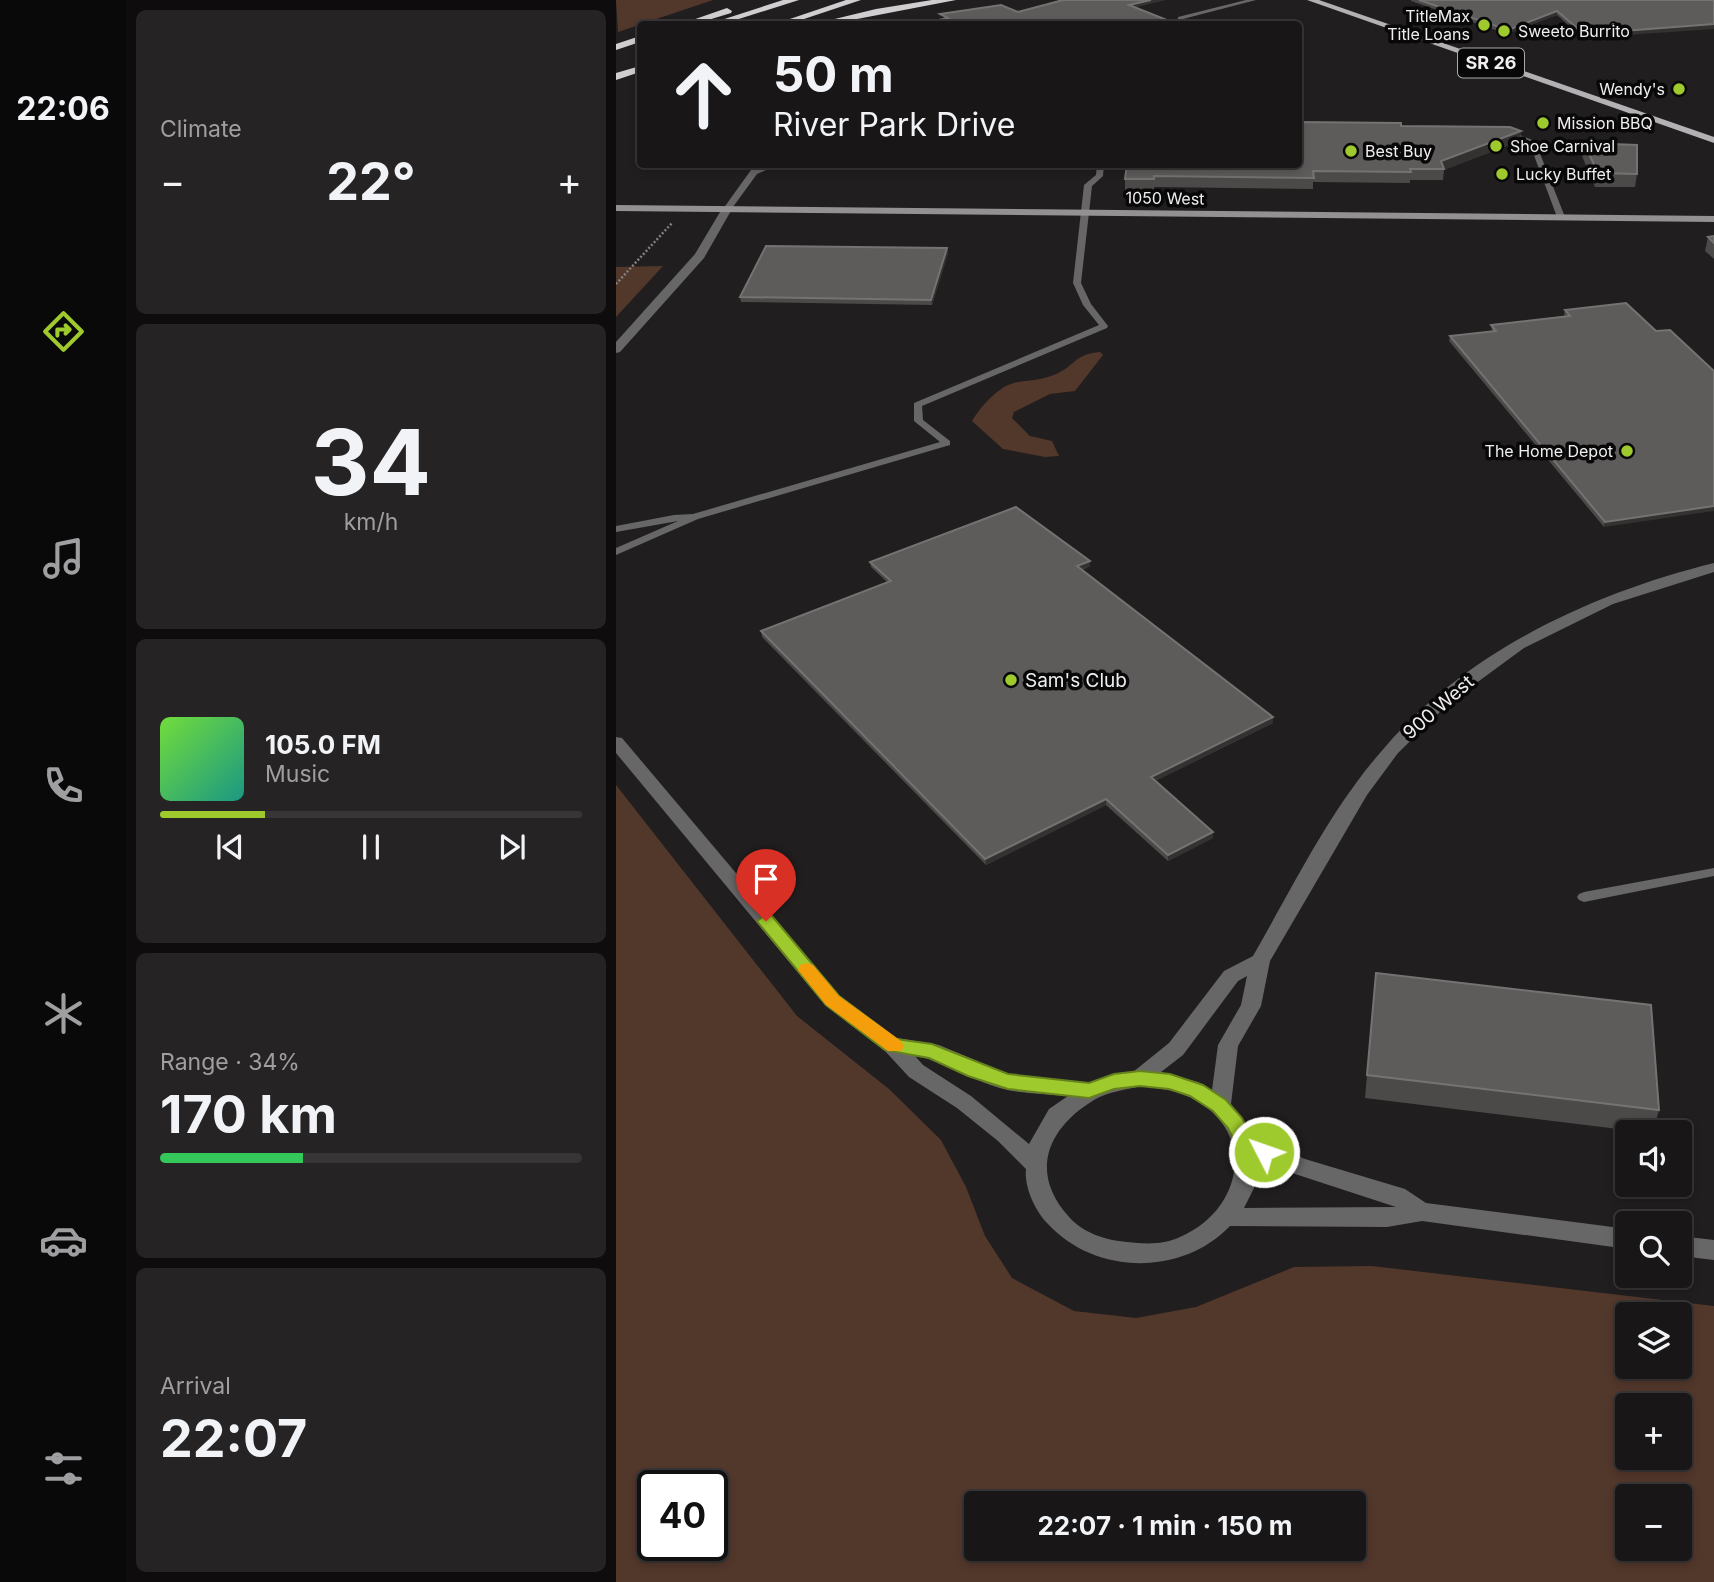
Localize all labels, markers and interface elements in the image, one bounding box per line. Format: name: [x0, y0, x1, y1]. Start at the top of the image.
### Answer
place label: TitleMax Title Loans: [1387, 6, 1470, 44]
marker: TitleMax Title Loans: [1476, 17, 1492, 33]
place label: Sweeto Burrito: [1518, 21, 1630, 41]
marker: Sweeto Burrito: [1496, 23, 1512, 39]
text: 50 m: [773, 45, 894, 104]
road number: SR 26: [1458, 48, 1524, 78]
icon: ahead: [658, 49, 749, 140]
place label: Wendy's: [1599, 79, 1665, 99]
marker: Wendy's: [1671, 81, 1687, 97]
text: 22:06: [16, 89, 110, 128]
text: River Park Drive: [773, 105, 1015, 144]
place label: Mission BBQ: [1557, 113, 1653, 133]
text: Climate: [160, 115, 242, 143]
marker: Mission BBQ: [1535, 115, 1551, 131]
place label: Shoe Carnival: [1510, 136, 1615, 156]
marker: Shoe Carnival: [1488, 138, 1504, 154]
place label: Best Buy: [1365, 141, 1432, 161]
marker: Best Buy: [1343, 143, 1359, 159]
text: 22°: [326, 150, 416, 213]
text: −: [160, 158, 185, 204]
text: +: [557, 158, 582, 204]
place label: Lucky Buffet: [1516, 164, 1611, 184]
marker: Lucky Buffet: [1494, 166, 1510, 182]
street label: 1050 West: [1125, 187, 1205, 209]
icon: directions: [39, 307, 88, 356]
text: 34: [311, 407, 431, 517]
place label: The Home Depot: [1485, 441, 1613, 461]
marker: The Home Depot: [1619, 443, 1635, 459]
text: km/h: [344, 508, 398, 536]
icon: music: [39, 534, 88, 583]
place label: Sam's Club: [1025, 669, 1127, 692]
street label: 900 West: [1398, 670, 1478, 744]
marker: Sam's Club: [1003, 672, 1019, 688]
text: 105.0 FM: [265, 729, 381, 760]
text: Music: [265, 760, 330, 788]
icon: phone: [39, 761, 88, 810]
icon: previous: [211, 828, 249, 866]
icon: pause: [352, 828, 390, 866]
icon: next: [493, 828, 531, 866]
pin: [736, 849, 796, 921]
icon: arrive: [747, 860, 785, 898]
icon: climate: [39, 989, 88, 1038]
text: Range · 34%: [160, 1048, 300, 1076]
text: 170 km: [160, 1083, 337, 1146]
position arrow: [1227, 1115, 1301, 1189]
map controls: [1615, 1120, 1692, 1561]
button: sound: [1615, 1120, 1692, 1197]
button: search: [1615, 1211, 1692, 1288]
icon: car: [39, 1216, 88, 1265]
button: layers: [1615, 1302, 1692, 1379]
text: Arrival: [160, 1372, 231, 1400]
button: +: [1615, 1393, 1692, 1470]
text: 22:07: [160, 1407, 307, 1470]
icon: filters: [39, 1444, 88, 1493]
speed limit sign: 40: [637, 1470, 728, 1561]
button: −: [1615, 1484, 1692, 1561]
text: 22:07 · 1 min · 150 m: [1037, 1510, 1293, 1541]

